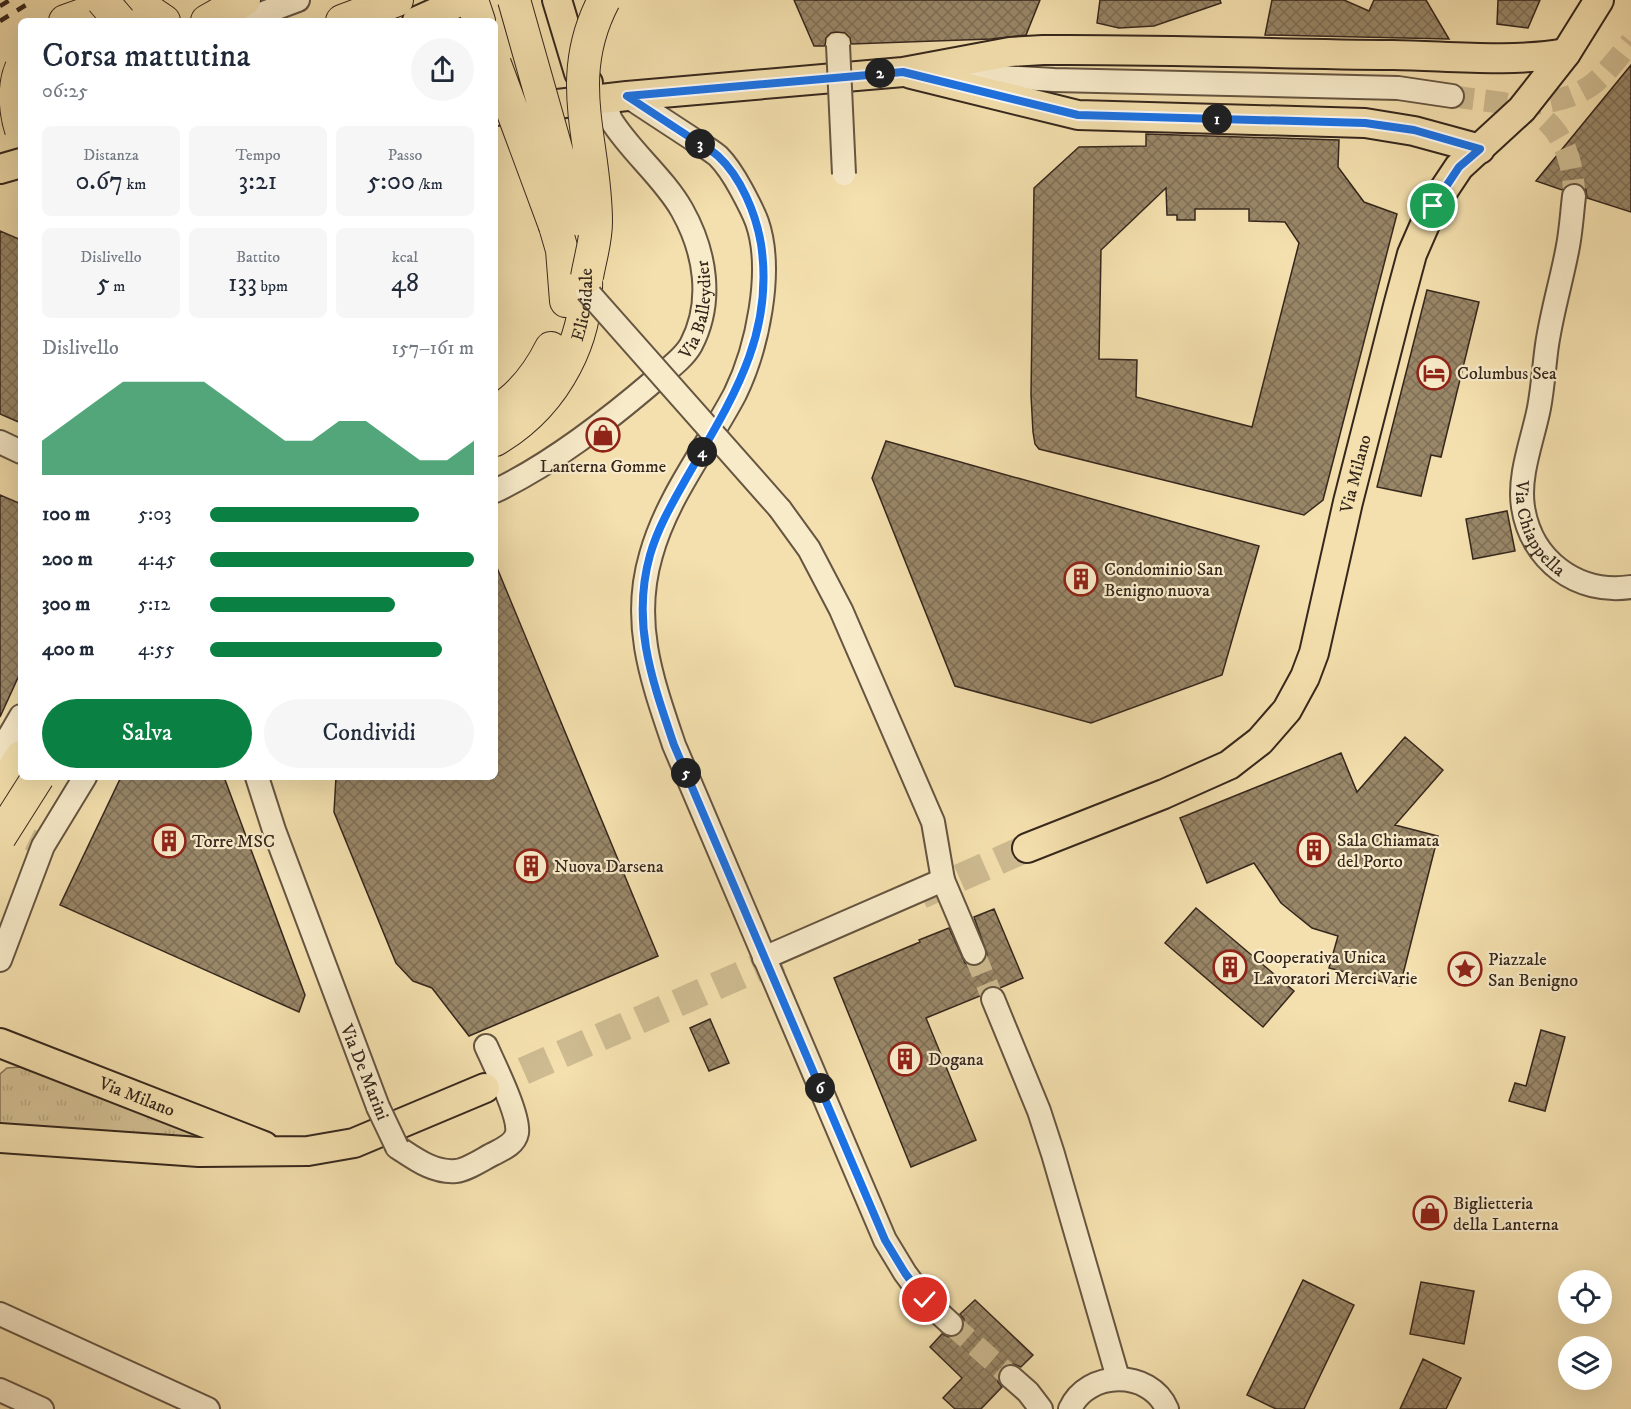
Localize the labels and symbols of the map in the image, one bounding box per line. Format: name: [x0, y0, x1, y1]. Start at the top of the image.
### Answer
pin: 2: [865, 58, 895, 88]
pin: 1: [1202, 104, 1232, 134]
pin: 3: [685, 129, 715, 159]
pin: [1407, 180, 1458, 231]
street label: Via Balleydier: [674, 258, 716, 365]
street label: Elicoidale: [567, 267, 598, 344]
hotel icon: Columbus Sea: [1416, 355, 1452, 391]
place label: Columbus Sea: [1457, 363, 1557, 385]
shop icon: Lanterna Gomme: [585, 417, 621, 453]
street label: Via Milano: [1336, 432, 1377, 516]
pin: 4: [687, 437, 717, 467]
place label: Lanterna Gomme: [540, 456, 666, 478]
street label: Via Chiappella: [1510, 479, 1569, 582]
place label: Condominio San Benigno nuova: [1104, 559, 1224, 602]
building icon: Condominio San Benigno nuova: [1063, 561, 1099, 597]
pin: 5: [671, 758, 701, 788]
building icon: Torre MSC: [151, 823, 187, 859]
place label: Sala Chiamata del Porto: [1337, 830, 1440, 873]
place label: Torre MSC: [192, 831, 275, 853]
building icon: Sala Chiamata del Porto: [1296, 832, 1332, 868]
building icon: Nuova Darsena: [513, 848, 549, 884]
place label: Nuova Darsena: [554, 856, 664, 878]
place label: Cooperativa Unica Lavoratori Merci Varie: [1253, 947, 1417, 990]
building icon: Cooperativa Unica Lavoratori Merci Varie: [1212, 949, 1248, 985]
place label: Piazzale San Benigno: [1488, 949, 1578, 992]
place icon: Piazzale San Benigno: [1447, 951, 1483, 987]
street label: Via De Marini: [334, 1020, 393, 1124]
building icon: Dogana: [887, 1041, 923, 1077]
place label: Dogana: [928, 1049, 984, 1071]
street label: Via Milano: [95, 1072, 178, 1122]
pin: 6: [805, 1073, 835, 1103]
place label: Biglietteria della Lanterna: [1453, 1193, 1559, 1236]
shop icon: Biglietteria della Lanterna: [1412, 1195, 1448, 1231]
pin: [899, 1274, 950, 1325]

